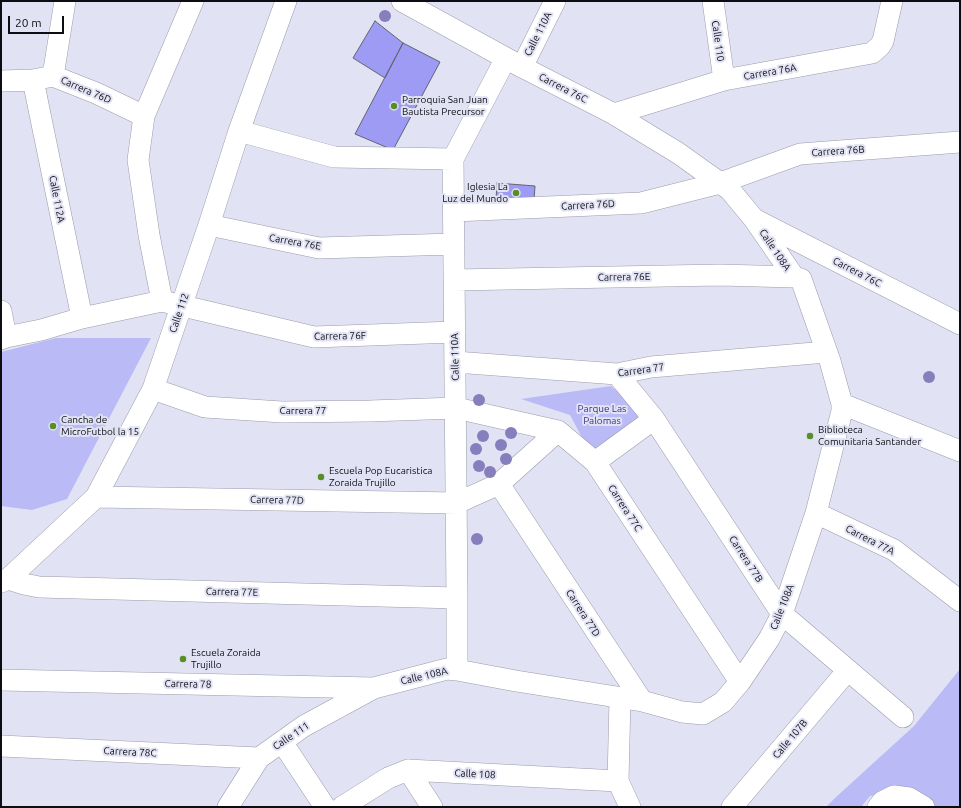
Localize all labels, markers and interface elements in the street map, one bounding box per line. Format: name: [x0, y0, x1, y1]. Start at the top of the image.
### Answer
scale bar: [10, 8, 66, 34]
street label: Calle 110A: [522, 10, 554, 58]
text: 20 m: [15, 16, 42, 29]
street label: Calle 110: [709, 20, 727, 62]
street label: Carrera 76A: [743, 61, 797, 83]
street label: Carrera 76C: [537, 71, 589, 105]
street label: Carrera 76D: [59, 74, 113, 106]
place label: Parroquia San Juan Bautista Precursor: [402, 94, 488, 118]
marker: Parroquia San Juan Bautista Precursor: [389, 101, 399, 111]
street label: Carrera 76B: [811, 143, 865, 159]
street label: Calle 112A: [47, 174, 67, 224]
place label: Iglesia La Luz del Mundo: [442, 181, 508, 204]
marker: Iglesia La Luz del Mundo: [511, 188, 521, 198]
street label: Carrera 76D: [561, 198, 615, 212]
street label: Calle 108A: [757, 227, 793, 273]
street label: Carrera 76E: [268, 232, 322, 252]
street label: Carrera 76C: [831, 255, 883, 289]
street label: Carrera 76E: [598, 271, 650, 283]
street label: Calle 112: [167, 292, 191, 334]
street label: Carrera 76F: [314, 330, 366, 342]
street label: Calle 110A: [449, 333, 461, 381]
street label: Carrera 77: [617, 361, 665, 379]
park label: Parque Las Palomas: [578, 403, 626, 426]
street label: Carrera 77: [280, 405, 326, 417]
place label: Cancha de MicroFutbol la 15: [61, 414, 139, 438]
marker: Cancha de MicroFutbol la 15: [48, 421, 58, 431]
place label: Biblioteca Comunitaria Santander: [818, 424, 921, 448]
marker: Biblioteca Comunitaria Santander: [805, 431, 815, 441]
place label: Escuela Pop Eucaristica Zoraida Trujillo: [329, 465, 432, 488]
marker: Escuela Pop Eucaristica Zoraida Trujillo: [316, 472, 326, 482]
street label: Carrera 77C: [606, 483, 644, 533]
street label: Carrera 77D: [250, 494, 304, 506]
street label: Carrera 77A: [844, 523, 896, 557]
street label: Carrera 77B: [726, 533, 766, 585]
street label: Calle 108A: [767, 583, 797, 631]
street label: Carrera 77E: [206, 586, 258, 598]
street label: Carrera 77D: [563, 587, 603, 639]
place label: Escuela Zoraida Trujillo: [191, 647, 261, 670]
marker: Escuela Zoraida Trujillo: [178, 654, 188, 664]
street label: Calle 108A: [399, 665, 449, 687]
street label: Carrera 78: [164, 678, 212, 690]
street label: Calle 107B: [770, 717, 810, 761]
street label: Calle 111: [271, 719, 311, 753]
street label: Carrera 78C: [103, 745, 157, 759]
street label: Calle 108: [454, 767, 496, 781]

